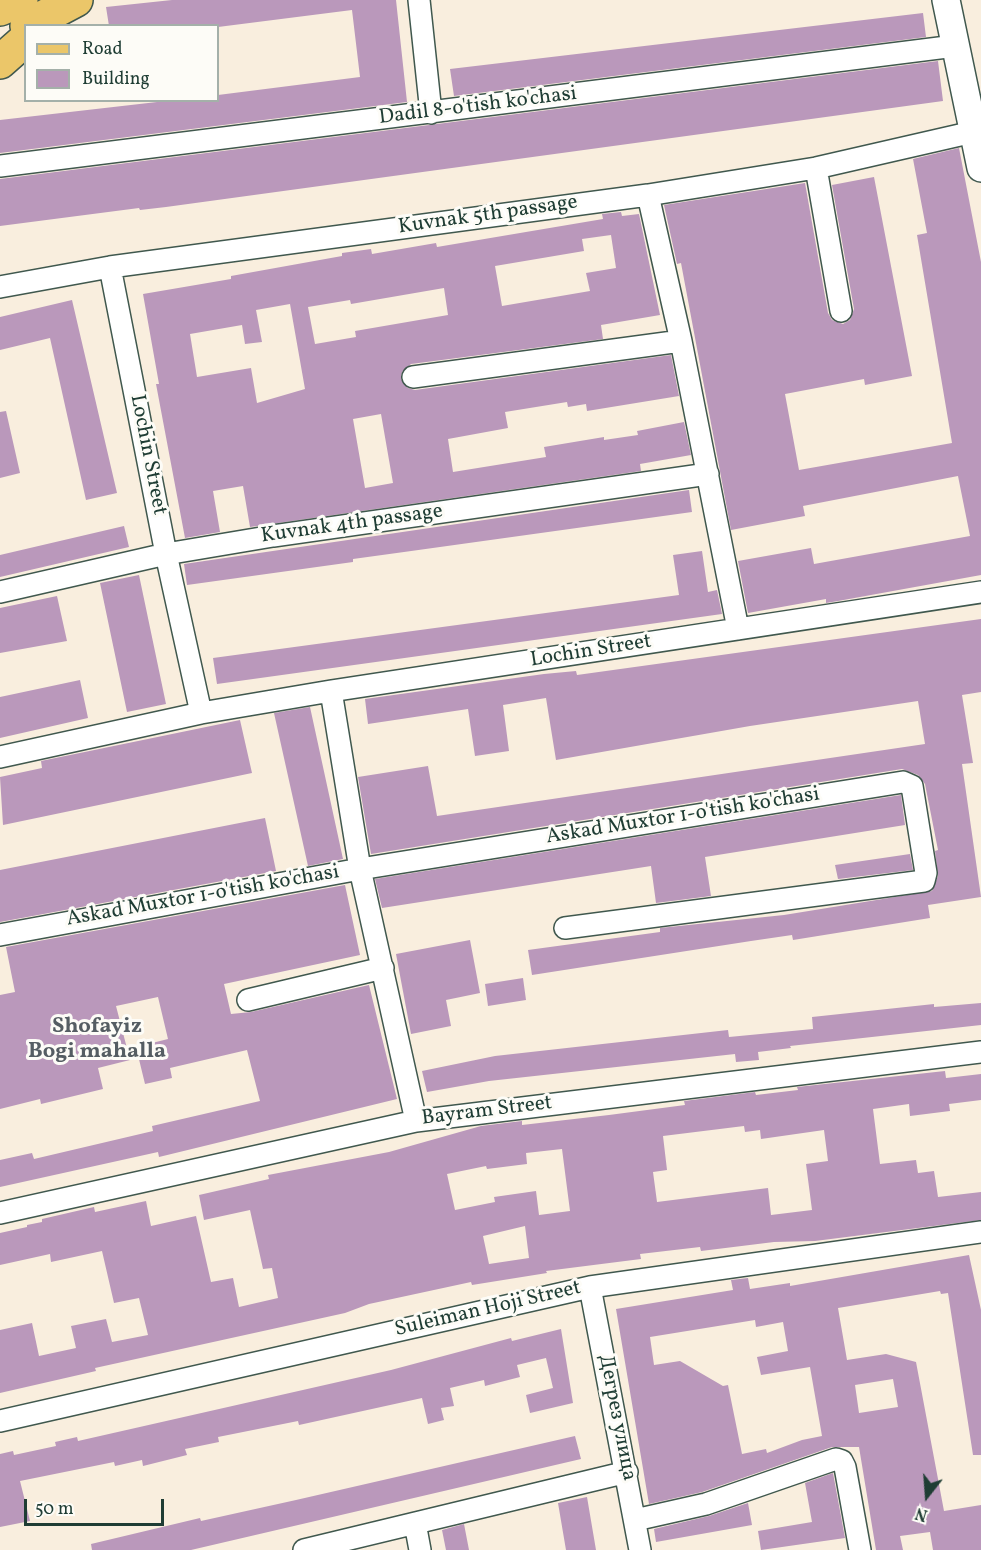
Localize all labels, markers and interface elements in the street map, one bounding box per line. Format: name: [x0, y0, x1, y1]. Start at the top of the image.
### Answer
legend: [24, 24, 219, 102]
text: Road: [82, 37, 123, 62]
text: Building: [82, 67, 150, 92]
street label: Dadil 8-o'tish ko'chasi: [378, 82, 578, 132]
street label: Kuvnak 5th passage: [397, 191, 579, 241]
street label: Lochin Street: [123, 393, 171, 517]
street label: Kuvnak 4th passage: [259, 500, 445, 550]
street label: Lochin Street: [529, 630, 653, 674]
street label: Askad Muxtor 1-o'tish ko'chasi: [544, 783, 822, 851]
street label: Askad Muxtor 1-o'tish ko'chasi: [65, 861, 341, 933]
district label: Shofayiz Bogi mahalla: [28, 1015, 166, 1066]
street label: Bayram Street: [420, 1091, 554, 1133]
street label: Suleiman Hoji Street: [392, 1276, 584, 1344]
street label: Дегрез улица: [591, 1353, 641, 1483]
north arrow: [897, 1466, 957, 1526]
scale bar: [27, 1487, 166, 1525]
text: 50 m: [35, 1497, 74, 1522]
text: N: [913, 1501, 931, 1525]

